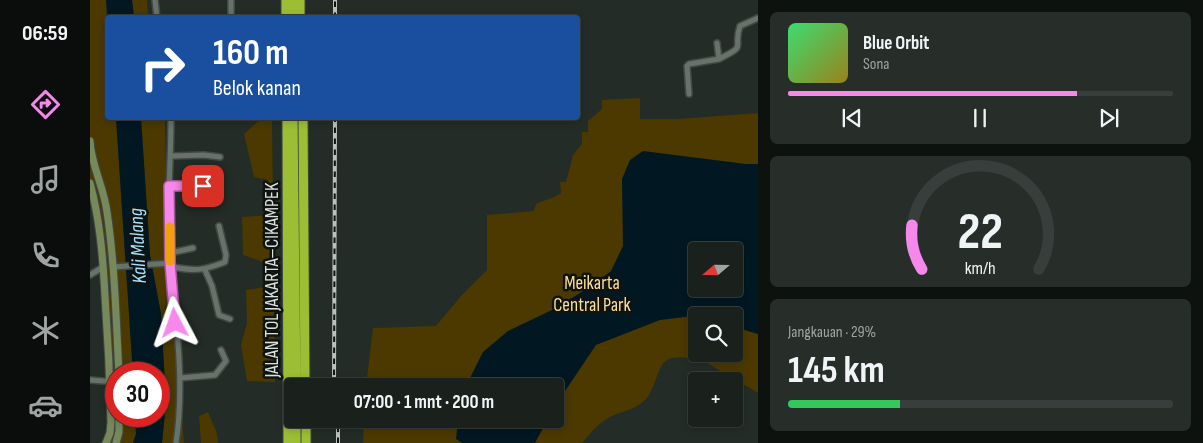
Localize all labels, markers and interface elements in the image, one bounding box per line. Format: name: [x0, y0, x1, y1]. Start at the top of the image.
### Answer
text: 06:59: [22, 20, 68, 47]
text: 160 m: [213, 32, 289, 75]
text: Blue Orbit: [863, 32, 929, 55]
icon: right: [130, 35, 195, 100]
text: Sona: [863, 55, 890, 74]
text: Belok kanan: [213, 75, 301, 102]
icon: directions: [28, 87, 63, 122]
icon: previous: [838, 104, 866, 132]
icon: pause: [966, 104, 994, 132]
icon: next: [1095, 104, 1123, 132]
icon: music: [28, 162, 63, 197]
pin: [182, 165, 224, 207]
icon: arrive: [189, 172, 217, 200]
street label: JALAN TOL JAKARTA–CIKAMPEK: [261, 182, 284, 379]
text: 22: [958, 201, 1003, 264]
water label: Kali Malang: [124, 208, 152, 284]
icon: phone: [28, 238, 63, 273]
north arrow: [688, 242, 742, 298]
map controls: [688, 242, 743, 427]
text: km/h: [965, 258, 996, 279]
park label: Meikarta Central Park: [553, 272, 632, 317]
position arrow: [148, 296, 200, 348]
button: search: [688, 307, 743, 362]
icon: climate: [28, 313, 63, 348]
text: Jangkauan · 29%: [788, 323, 876, 342]
text: 145 km: [788, 348, 885, 393]
speed limit sign: 30: [105, 362, 170, 427]
button: +: [688, 372, 743, 427]
icon: car: [28, 388, 63, 423]
text: 07:00 · 1 mnt · 200 m: [354, 391, 494, 414]

